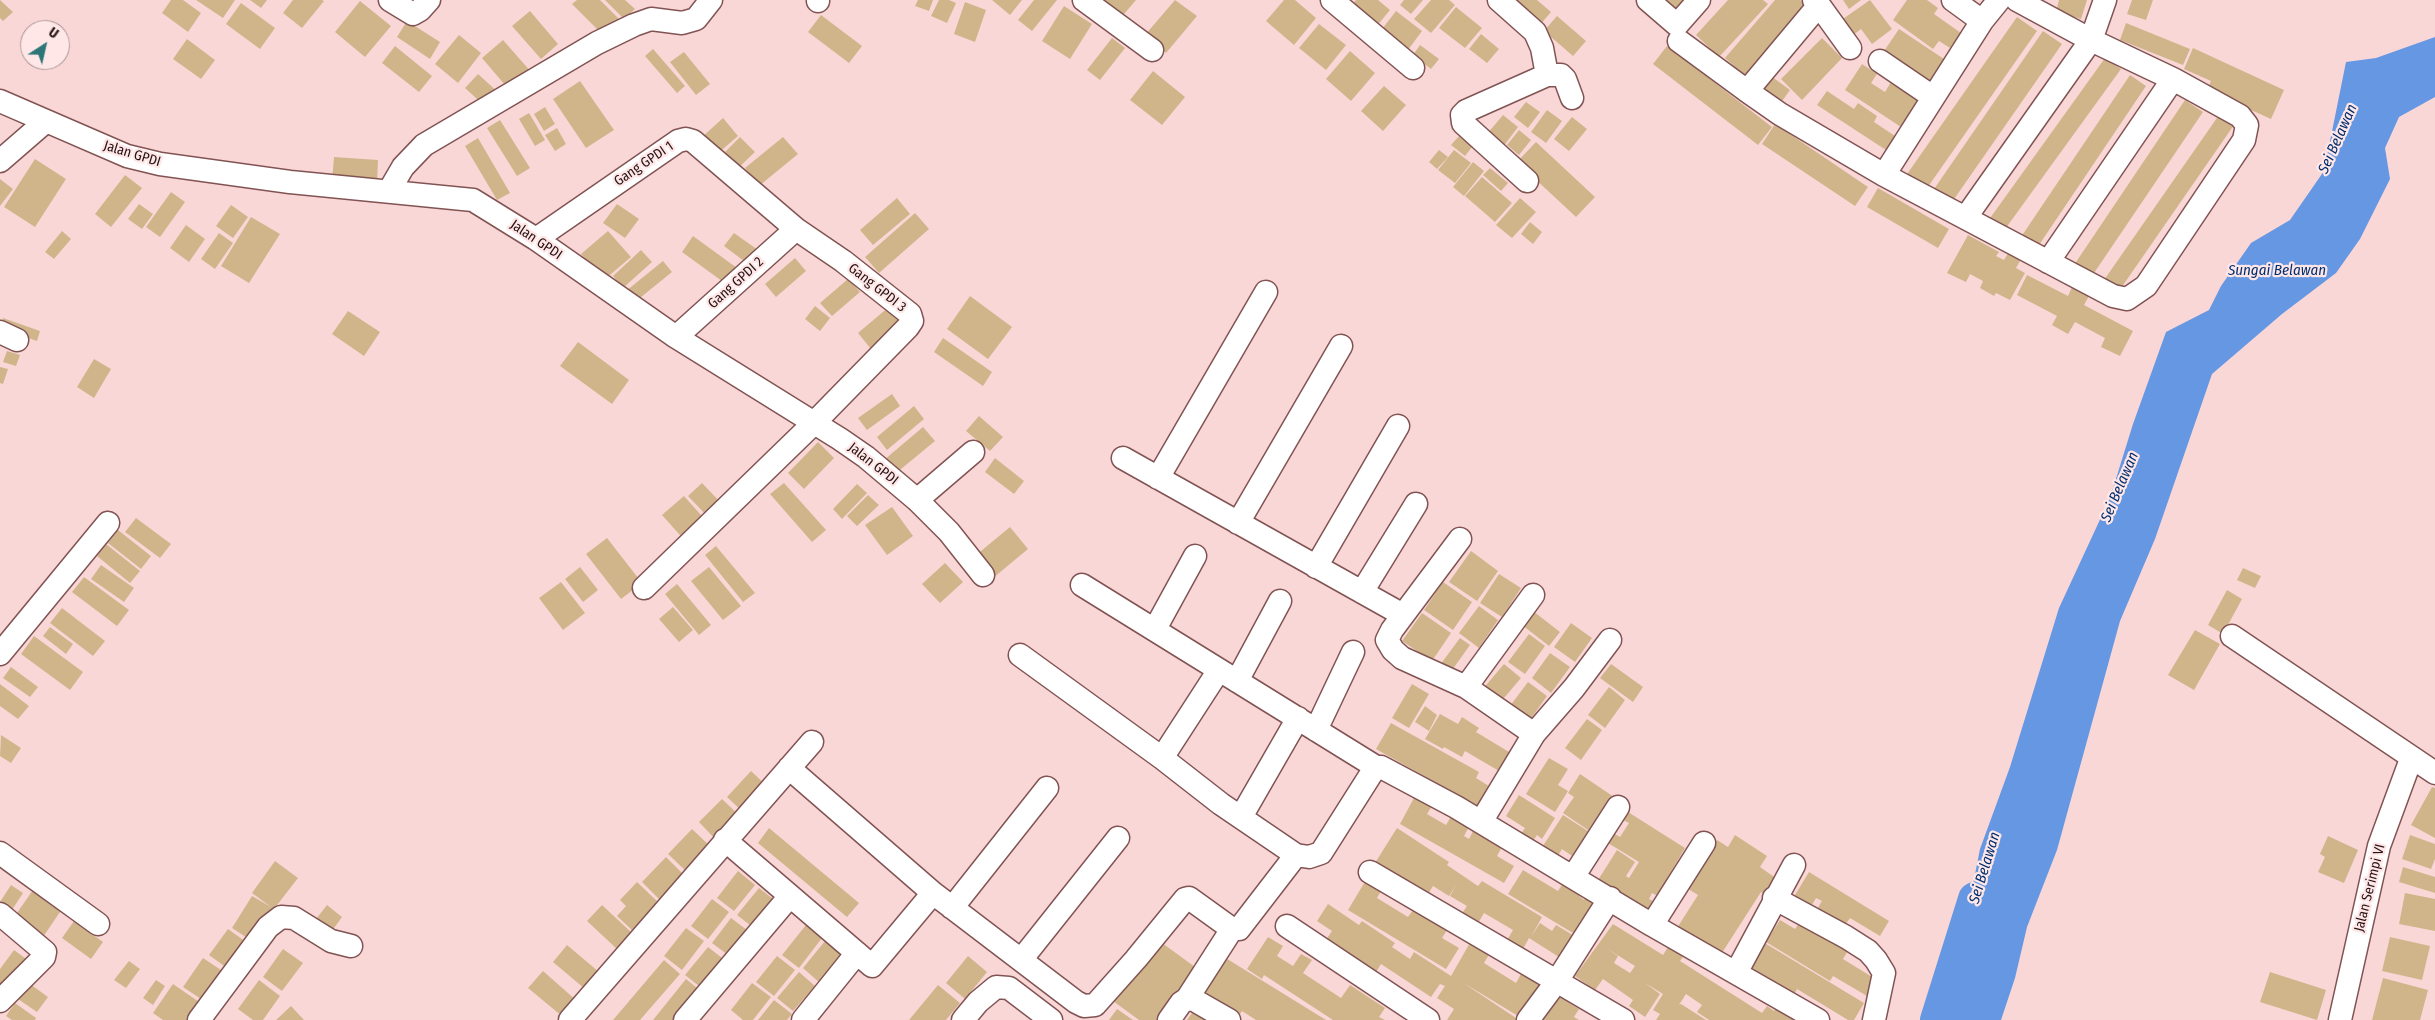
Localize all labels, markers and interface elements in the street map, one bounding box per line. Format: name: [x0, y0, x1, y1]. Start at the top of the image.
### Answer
north arrow: [20, 20, 70, 70]
text: U: [45, 24, 62, 42]
water label: Sei Belawan: [2315, 102, 2361, 176]
street label: Jalan GPDI: [101, 137, 163, 171]
street label: Gang GPDI 1: [611, 138, 677, 190]
street label: Jalan GPDI: [507, 217, 565, 263]
street label: Gang GPDI 2: [705, 254, 767, 312]
street label: Gang GPDI 3: [845, 260, 909, 316]
water label: Sungai Belawan: [2228, 262, 2326, 280]
street label: Jalan GPDI: [845, 439, 901, 489]
water label: Sei Belawan: [2097, 449, 2143, 525]
water label: Sei Belawan: [1966, 830, 2004, 906]
street label: Jalan Serimpi VI: [2351, 842, 2389, 934]

